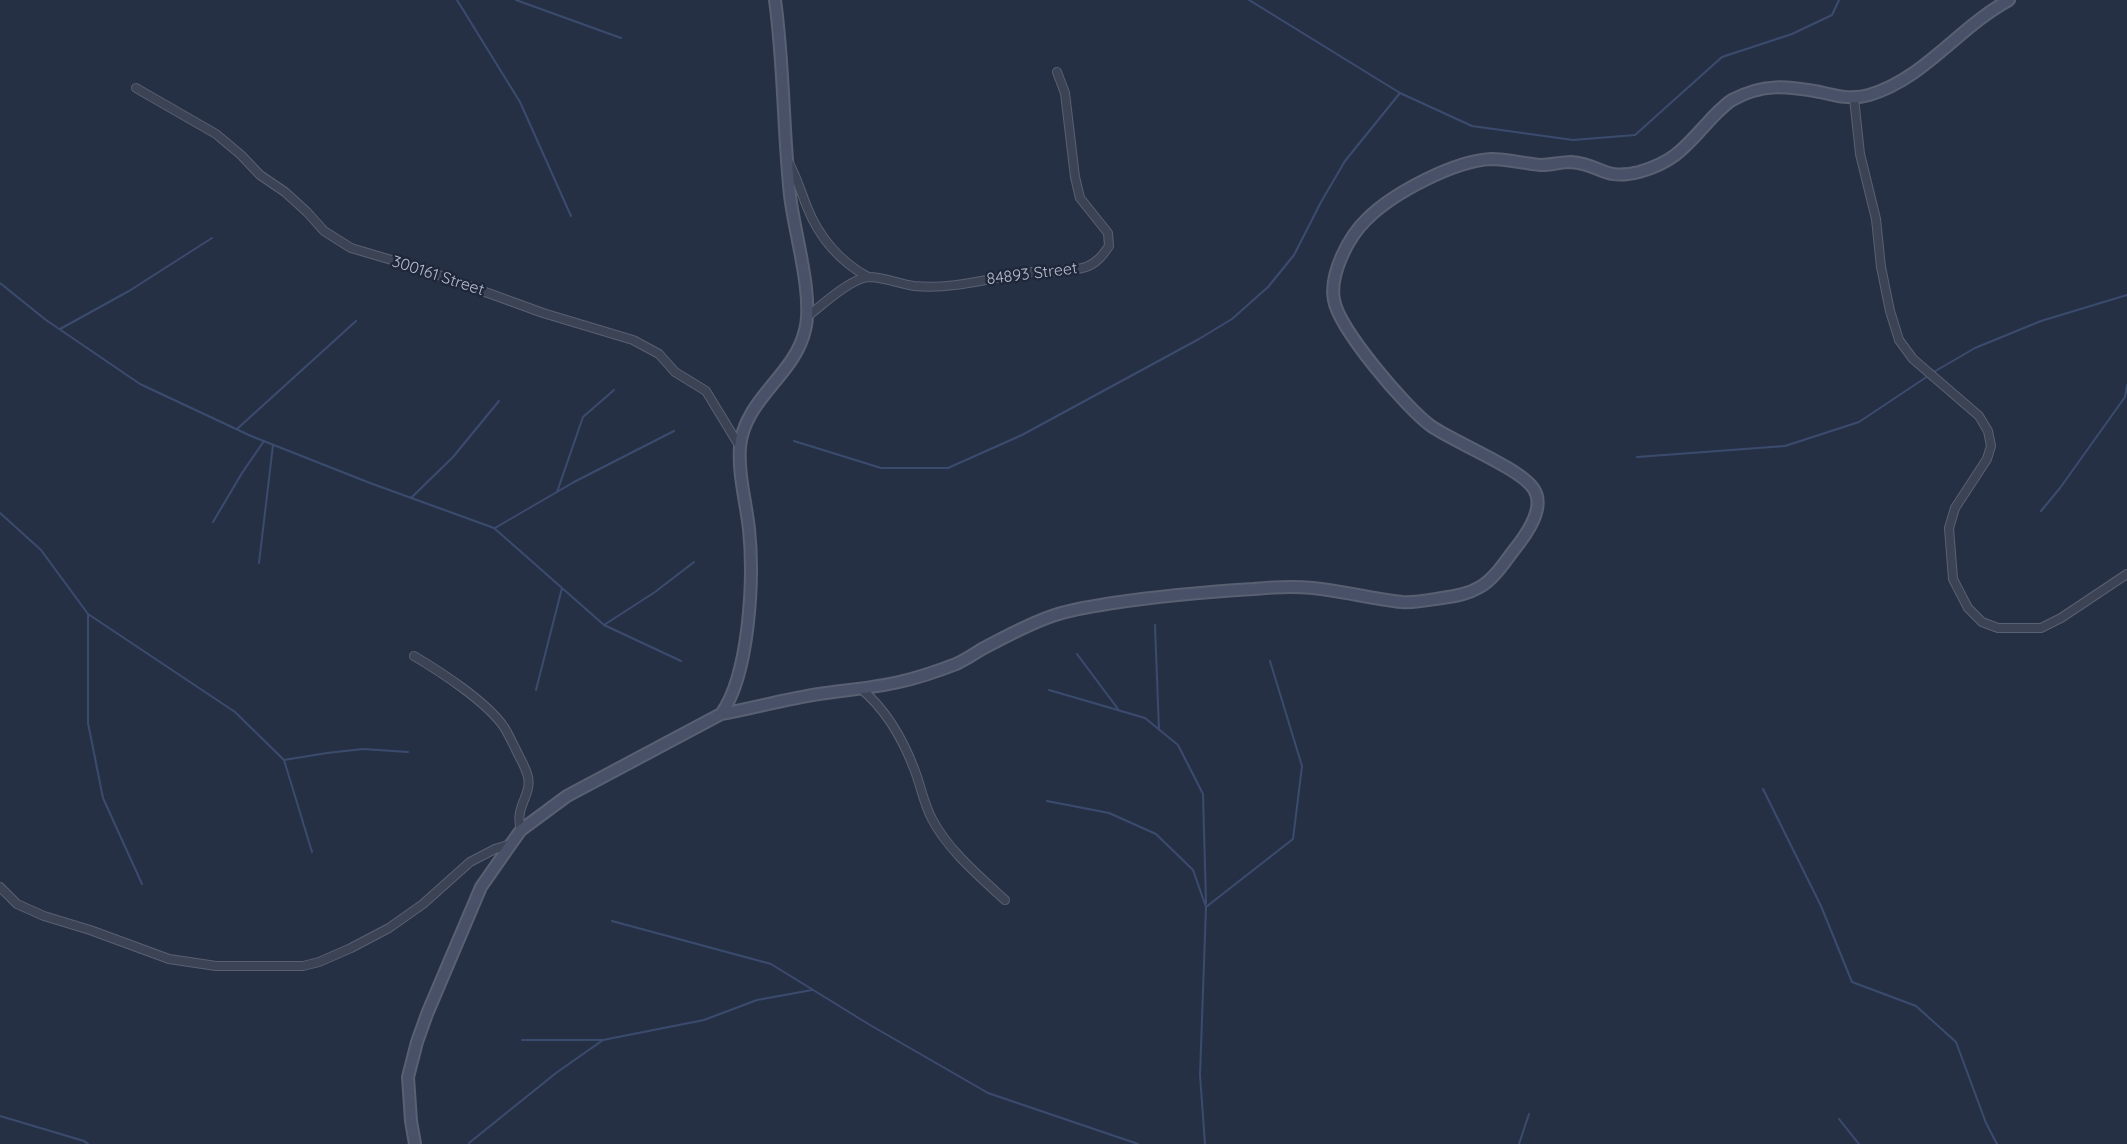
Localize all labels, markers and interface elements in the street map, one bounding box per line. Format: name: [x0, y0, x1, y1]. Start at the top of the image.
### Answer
street label: 300161 Street: [389, 252, 487, 300]
street label: 84893 Street: [986, 259, 1078, 289]

